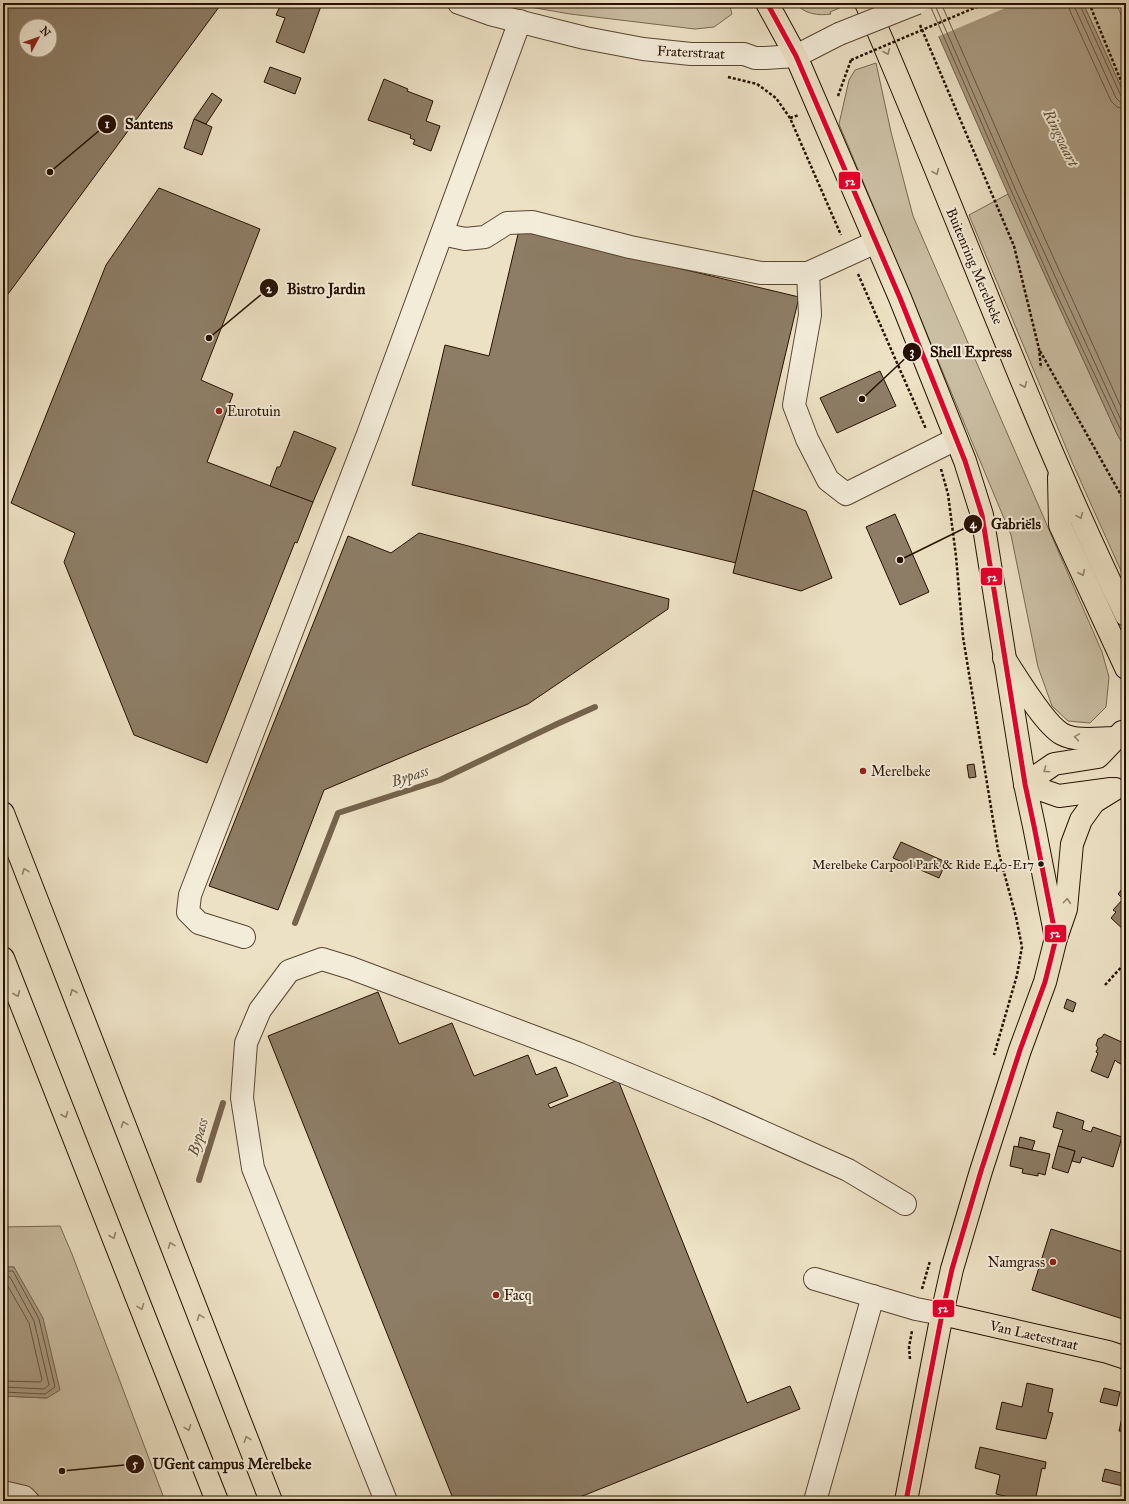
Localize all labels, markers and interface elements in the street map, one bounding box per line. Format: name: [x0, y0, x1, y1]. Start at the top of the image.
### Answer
north arrow: [18, 18, 58, 58]
text: N: [37, 24, 54, 40]
street label: Fraterstraat: [657, 42, 725, 63]
one-way arrow: [882, 47, 890, 55]
water label: Ringvaart: [1039, 106, 1083, 171]
callout: Santens: [97, 111, 181, 138]
text: Santens: [125, 115, 174, 133]
text: 1: [105, 117, 110, 131]
one-way arrow: [931, 168, 939, 176]
line badge: 52: [838, 171, 861, 190]
text: 52: [845, 175, 856, 188]
street label: Buitenring Merelbeke: [942, 205, 1007, 327]
callout: Bistro Jardin: [259, 275, 374, 302]
text: Bistro Jardin: [287, 280, 366, 299]
text: 2: [266, 282, 273, 296]
callout: Shell Express: [902, 338, 1020, 365]
text: Shell Express: [930, 343, 1013, 362]
text: 3: [910, 345, 915, 360]
one-way arrow: [1020, 382, 1028, 389]
place label: Eurotuin: [227, 403, 281, 420]
marker: Eurotuin: [214, 406, 224, 416]
callout: Gabriëls: [963, 511, 1049, 538]
one-way arrow: [1075, 512, 1083, 519]
text: Gabriëls: [991, 515, 1042, 533]
text: 4: [970, 517, 978, 532]
line badge: 52: [980, 567, 1003, 586]
one-way arrow: [1077, 569, 1085, 577]
text: 52: [987, 571, 998, 584]
one-way arrow: [1074, 733, 1081, 742]
water label: Bypass: [388, 761, 432, 792]
place label: Merelbeke: [871, 763, 931, 780]
one-way arrow: [1043, 765, 1050, 772]
marker: Merelbeke: [858, 766, 868, 776]
place label: Merelbeke Carpool Park & Ride E40-E17: [812, 857, 1034, 873]
marker: Merelbeke Carpool Park & Ride E40-E17: [1036, 859, 1046, 869]
one-way arrow: [22, 867, 30, 874]
one-way arrow: [1062, 898, 1071, 904]
line badge: 52: [1044, 924, 1067, 943]
text: 52: [1050, 927, 1061, 940]
one-way arrow: [69, 988, 77, 995]
one-way arrow: [13, 991, 21, 998]
one-way arrow: [61, 1112, 69, 1119]
water label: Bypass: [184, 1115, 213, 1159]
one-way arrow: [121, 1120, 129, 1127]
one-way arrow: [109, 1233, 117, 1240]
one-way arrow: [168, 1241, 176, 1248]
place label: Namgrass: [988, 1254, 1045, 1271]
marker: Namgrass: [1048, 1257, 1058, 1267]
place label: Facq: [504, 1287, 532, 1305]
marker: Facq: [491, 1290, 501, 1300]
line badge: 52: [932, 1299, 955, 1318]
text: 52: [938, 1302, 949, 1315]
one-way arrow: [136, 1303, 144, 1310]
one-way arrow: [196, 1314, 204, 1321]
street label: Van Laetestraat: [987, 1317, 1080, 1354]
one-way arrow: [183, 1423, 191, 1431]
one-way arrow: [243, 1435, 251, 1442]
callout: UGent campus Merelbeke: [125, 1450, 320, 1477]
text: UGent campus Merelbeke: [153, 1455, 312, 1474]
text: 5: [132, 1457, 138, 1471]

